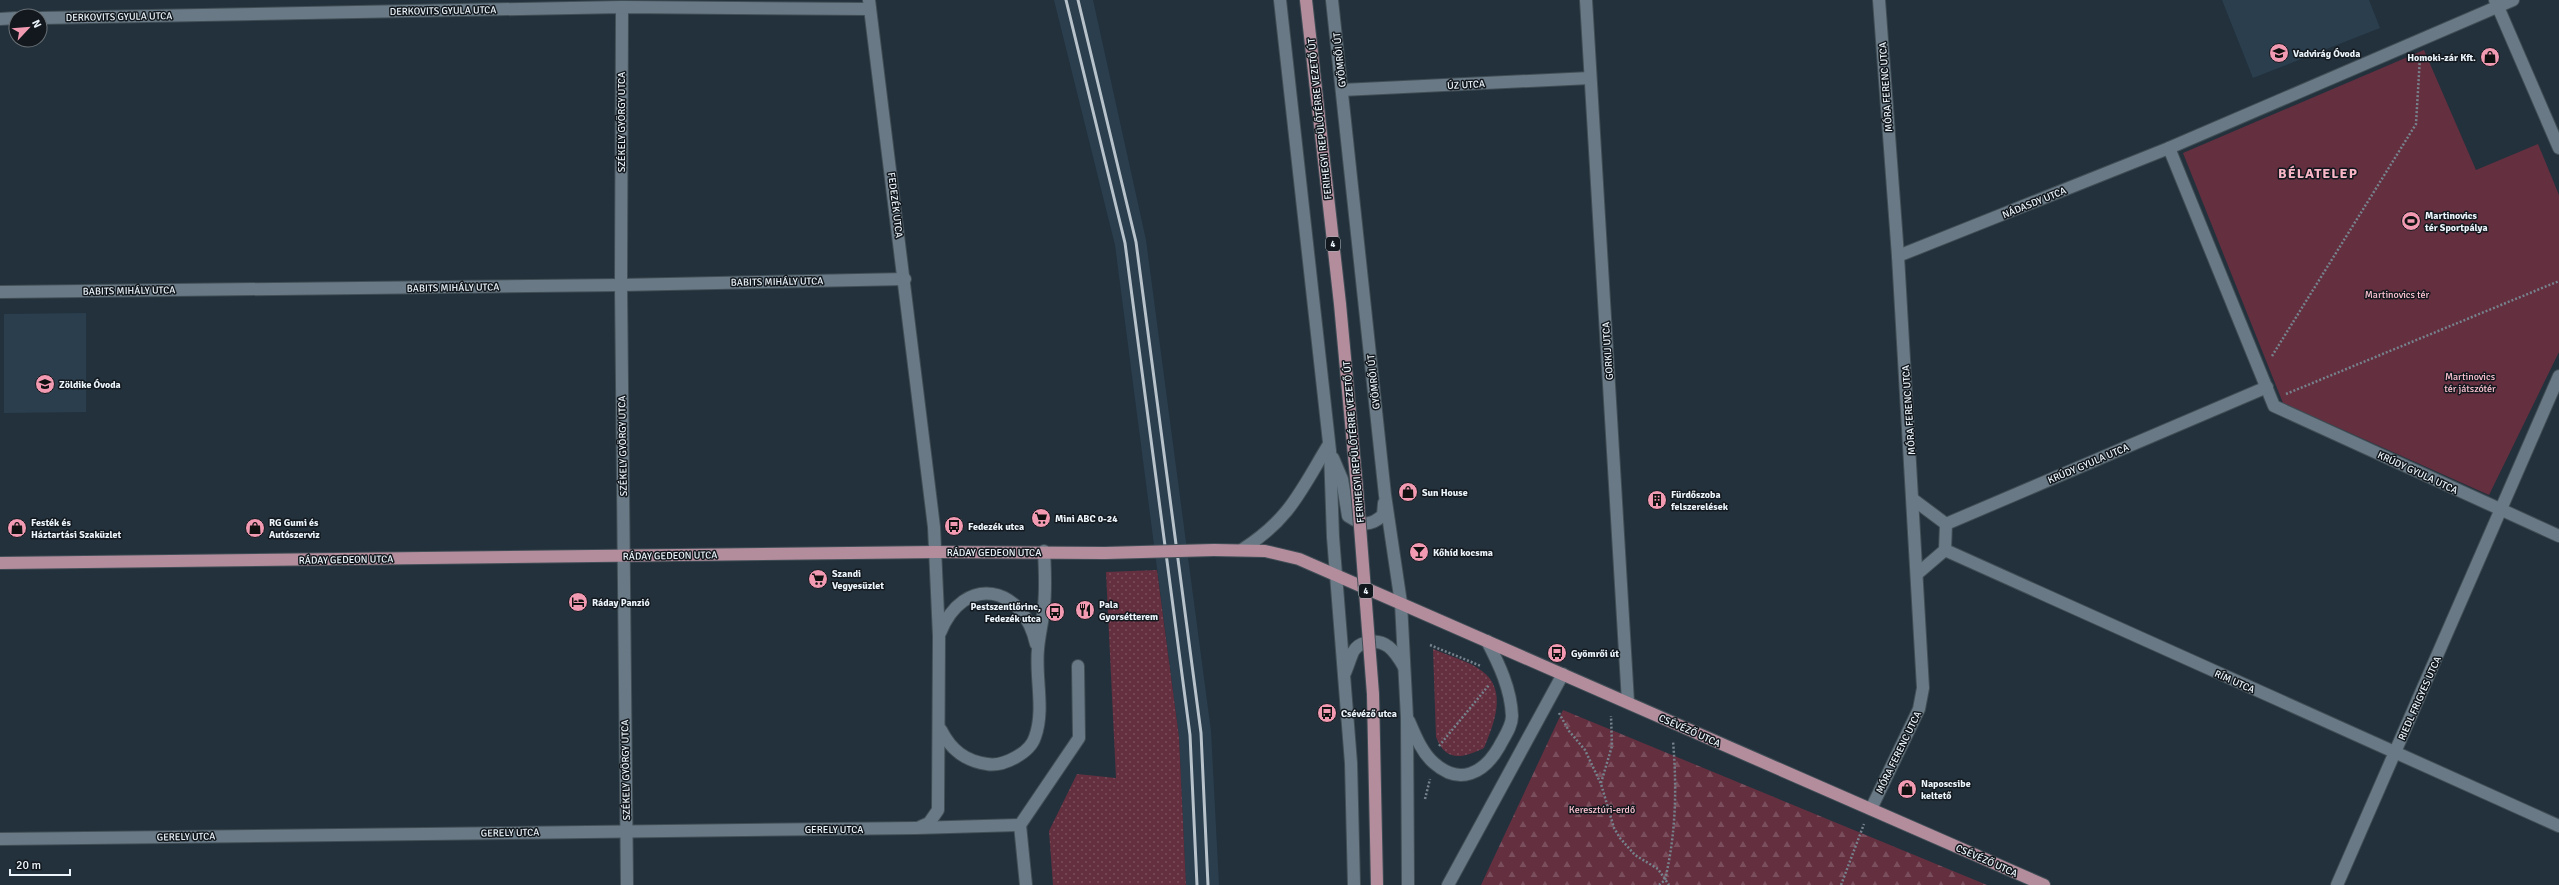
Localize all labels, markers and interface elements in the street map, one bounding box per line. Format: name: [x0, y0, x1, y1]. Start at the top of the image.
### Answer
street label: DERKOVITS GYULA UTCA: [390, 4, 497, 18]
north arrow: [8, 8, 48, 48]
street label: DERKOVITS GYULA UTCA: [66, 10, 173, 24]
text: N: [29, 18, 44, 30]
street label: GYÖMRŐI ÚT: [1330, 32, 1349, 88]
street label: FERIHEGYI REPÜLŐTÉRRE VEZETŐ ÚT: [1305, 38, 1334, 200]
street label: MÓRA FERENC UTCA: [1876, 42, 1895, 132]
school or university icon: Vadvirág Óvoda: [2268, 42, 2290, 64]
shop icon: Homoki-zár Kft.: [2479, 46, 2501, 68]
place label: Vadvirág Óvoda: [2293, 47, 2360, 60]
place label: Homoki-zár Kft.: [2407, 52, 2476, 64]
street label: SZÉKELY GYÖRGY UTCA: [615, 72, 628, 172]
street label: ÚZ UTCA: [1447, 77, 1485, 92]
district label: BÉLATELEP: [2278, 165, 2358, 182]
street label: FEDEZÉK UTCA: [885, 172, 906, 239]
street label: NÁDASDY UTCA: [2000, 184, 2068, 221]
sports icon: Martinovics tér Sportpálya: [2400, 210, 2422, 232]
place label: Martinovics tér Sportpálya: [2424, 210, 2488, 234]
road number: 4: [1326, 237, 1340, 251]
street label: BABITS MIHÁLY UTCA: [731, 274, 823, 289]
street label: BABITS MIHÁLY UTCA: [407, 280, 499, 295]
street label: BABITS MIHÁLY UTCA: [83, 283, 175, 298]
park label: Martinovics tér: [2365, 289, 2430, 301]
street label: GORKIJ UTCA: [1600, 322, 1616, 380]
street label: GYÖMRŐI ÚT: [1364, 354, 1383, 410]
street label: FERIHEGYI REPÜLŐTÉRRE VEZETŐ ÚT: [1340, 361, 1367, 523]
street label: MÓRA FERENC UTCA: [1899, 365, 1918, 455]
park label: Martinovics tér játszótér: [2444, 371, 2496, 395]
school or university icon: Zöldike Óvoda: [34, 373, 56, 395]
place label: Zöldike Óvoda: [59, 378, 121, 391]
street label: SZÉKELY GYÖRGY UTCA: [615, 396, 630, 496]
street label: KRÚDY GYULA UTCA: [2046, 440, 2131, 486]
street label: KRÚDY GYULA UTCA: [2376, 448, 2460, 497]
shop icon: Sun House: [1397, 481, 1419, 503]
place label: Sun House: [1422, 487, 1468, 499]
building icon: Fürdőszoba felszerelések: [1646, 489, 1668, 511]
place label: Fürdőszoba felszerelések: [1670, 489, 1729, 513]
supermarket icon: Mini ABC 0-24: [1030, 507, 1052, 529]
place label: Mini ABC 0-24: [1055, 513, 1118, 525]
bus stop icon: Fedezék utca: [943, 515, 965, 537]
shop icon: Festék és Háztartási Szaküzlet: [6, 517, 28, 539]
place label: Festék és Háztartási Szaküzlet: [31, 517, 121, 541]
shop icon: RG Gumi és Autószerviz: [244, 517, 266, 539]
place label: RG Gumi és Autószerviz: [269, 517, 320, 541]
place label: Fedezék utca: [968, 521, 1024, 533]
bar icon: Kőhíd kocsma: [1408, 541, 1430, 563]
street label: RÁDAY GEDEON UTCA: [947, 546, 1041, 559]
place label: Kőhíd kocsma: [1433, 547, 1493, 559]
street label: RÁDAY GEDEON UTCA: [623, 548, 717, 563]
street label: RÁDAY GEDEON UTCA: [299, 552, 393, 567]
supermarket icon: Szandi Vegyesüzlet: [807, 568, 829, 590]
place label: Szandi Vegyesüzlet: [832, 568, 884, 592]
road number: 4: [1359, 584, 1373, 598]
hotel icon: Ráday Panzió: [567, 591, 589, 613]
place label: Ráday Panzió: [592, 597, 650, 609]
restaurant icon: Pala Gyorsétterem: [1074, 599, 1096, 621]
place label: Pala Gyorsétterem: [1099, 599, 1158, 623]
place label: Pestszentlőrinc, Fedezék utca: [971, 601, 1041, 625]
bus stop icon: Pestszentlőrinc, Fedezék utca: [1044, 601, 1066, 623]
bus stop icon: Gyömrői út: [1546, 642, 1568, 664]
place label: Gyömrői út: [1571, 648, 1619, 660]
street label: RIEDL FRIGYES UTCA: [2396, 654, 2444, 742]
street label: RÍM UTCA: [2213, 667, 2257, 696]
bus stop icon: Csévéző utca: [1316, 702, 1338, 724]
place label: Csévéző utca: [1341, 708, 1397, 720]
street label: MÓRA FERENC UTCA: [1873, 709, 1924, 796]
street label: CSÉVÉZŐ UTCA: [1657, 711, 1723, 750]
street label: SZÉKELY GYÖRGY UTCA: [618, 720, 633, 820]
shop icon: Naposcsibe keltető: [1896, 778, 1918, 800]
place label: Naposcsibe keltető: [1921, 778, 1971, 802]
park label: Keresztúri-erdő: [1569, 804, 1635, 816]
street label: GERELY UTCA: [805, 824, 863, 836]
street label: GERELY UTCA: [481, 826, 539, 840]
street label: GERELY UTCA: [157, 830, 215, 844]
street label: CSÉVÉZŐ UTCA: [1954, 841, 2020, 880]
scale bar: [10, 851, 70, 877]
text: 20 m: [16, 858, 41, 873]

